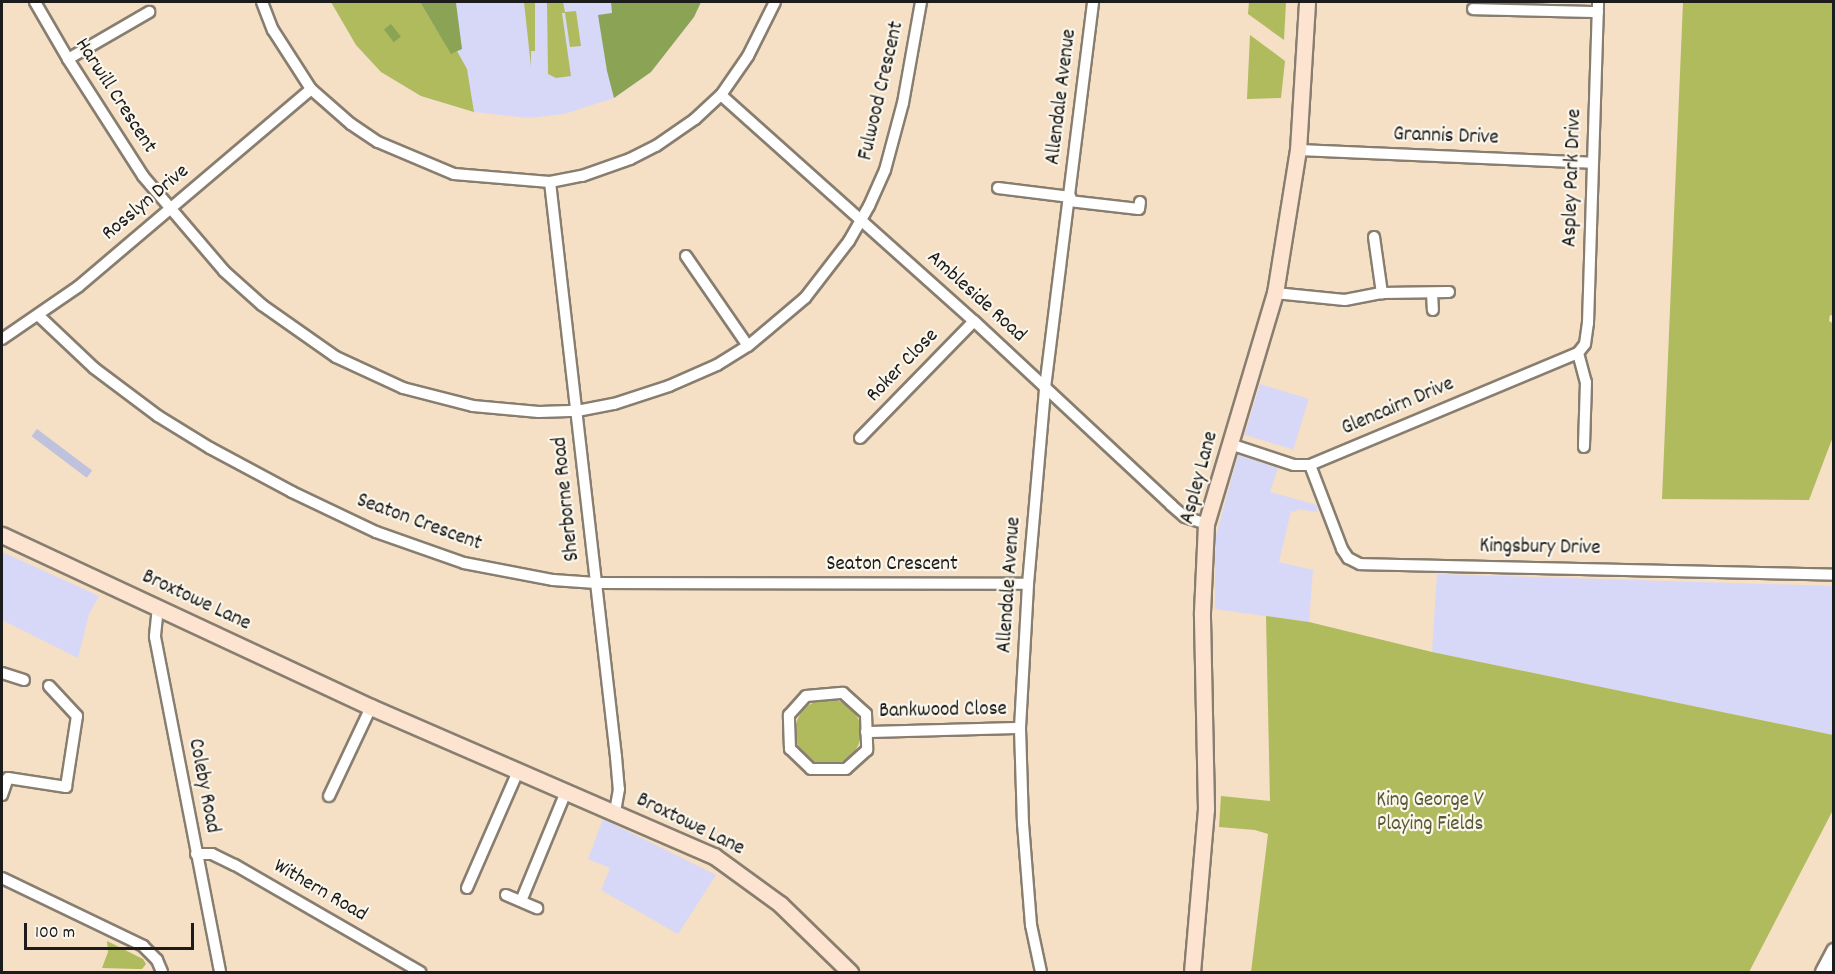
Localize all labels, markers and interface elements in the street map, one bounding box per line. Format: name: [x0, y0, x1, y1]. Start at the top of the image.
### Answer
street label: Fulwood Crescent: [854, 19, 910, 163]
street label: Allendale Avenue: [1041, 28, 1083, 166]
street label: Harwill Crescent: [69, 34, 161, 158]
street label: Aspley Park Drive: [1558, 108, 1588, 248]
street label: Grannis Drive: [1393, 123, 1499, 151]
street label: Rosslyn Drive: [97, 159, 195, 247]
street label: Ambleside Road: [921, 246, 1031, 348]
street label: Roker Close: [862, 324, 944, 408]
street label: Glencairn Drive: [1338, 372, 1458, 442]
street label: Aspley Lane: [1176, 429, 1224, 527]
street label: Sherborne Road: [548, 435, 586, 563]
street label: Seaton Crescent: [353, 489, 485, 557]
street label: Allendale Avenue: [993, 516, 1027, 654]
street label: Kingsbury Drive: [1479, 534, 1601, 562]
street label: Seaton Crescent: [826, 552, 958, 578]
street label: Broxtowe Lane: [138, 565, 254, 637]
street label: Bankwood Close: [879, 697, 1007, 725]
street label: Coleby Road: [182, 737, 224, 835]
street label: Broxtowe Lane: [632, 788, 748, 862]
park label: King George V Playing Fields: [1376, 788, 1484, 838]
street label: Withern Road: [269, 854, 371, 928]
scale bar: [27, 911, 196, 949]
text: 100 m: [35, 921, 75, 946]

